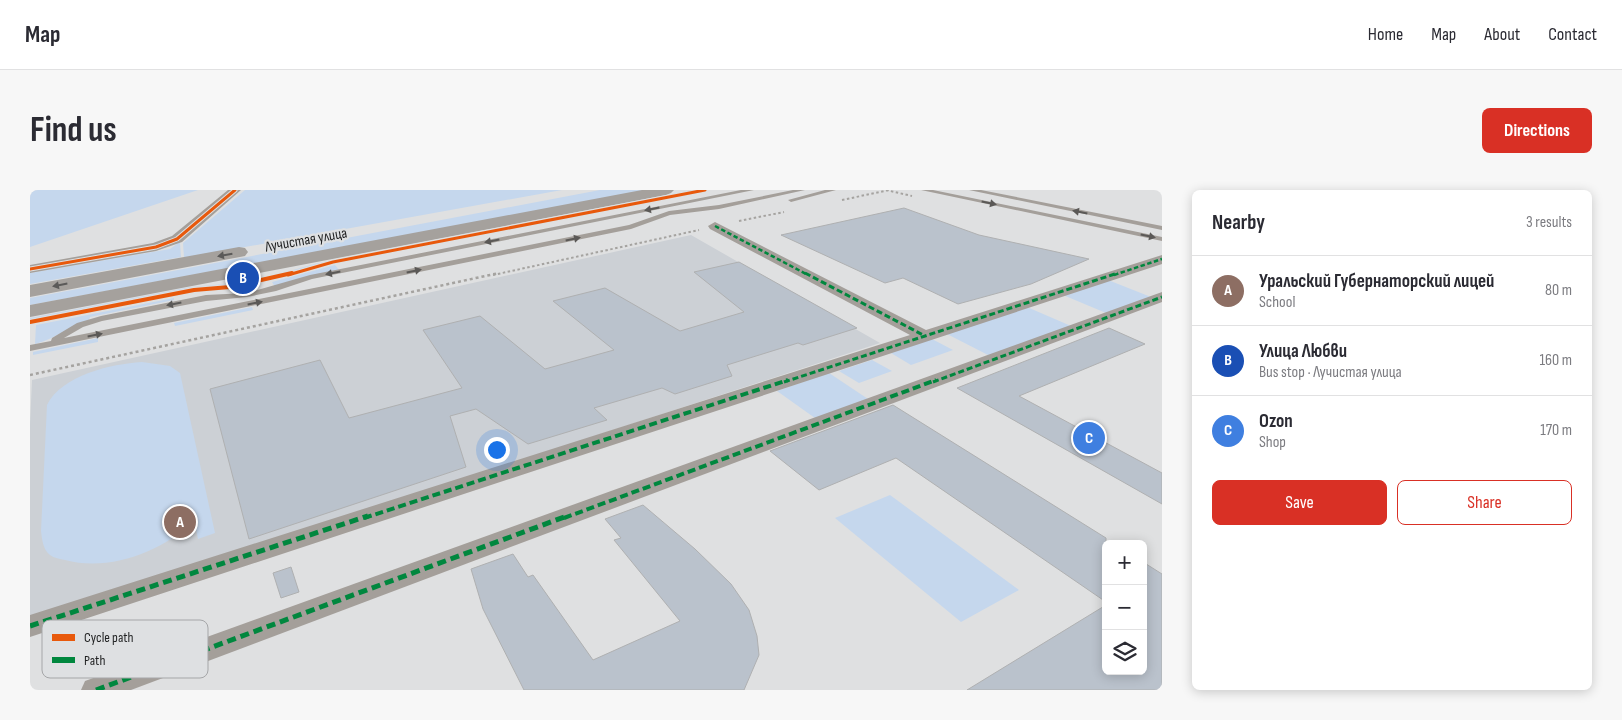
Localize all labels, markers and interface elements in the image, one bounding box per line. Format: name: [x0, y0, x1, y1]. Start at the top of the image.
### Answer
text: Map: [25, 20, 60, 49]
text: Home: [1368, 24, 1403, 45]
text: Map: [1431, 24, 1456, 45]
text: About: [1484, 24, 1520, 45]
text: Contact: [1548, 24, 1597, 45]
button: Directions: [1482, 108, 1592, 153]
text: Find us: [30, 109, 117, 152]
one-way arrow: [981, 200, 997, 208]
one-way arrow: [644, 205, 659, 213]
one-way arrow: [1071, 207, 1087, 215]
text: Nearby: [1212, 210, 1265, 235]
text: 3 results: [1526, 213, 1572, 232]
street label: Лучистая улица: [263, 223, 349, 257]
one-way arrow: [1140, 232, 1155, 240]
one-way arrow: [566, 234, 582, 242]
one-way arrow: [484, 238, 500, 246]
one-way arrow: [216, 251, 232, 259]
pin: B: [227, 259, 259, 297]
one-way arrow: [406, 267, 421, 275]
one-way arrow: [325, 269, 341, 277]
text: Уральский Губернаторский лицей: [1259, 270, 1494, 293]
one-way arrow: [52, 281, 68, 289]
text: A: [1224, 281, 1232, 300]
text: 80 m: [1545, 281, 1572, 300]
text: School: [1259, 293, 1295, 312]
one-way arrow: [247, 299, 263, 307]
one-way arrow: [166, 301, 182, 309]
one-way arrow: [88, 331, 103, 339]
text: Улица Любви: [1259, 340, 1347, 363]
text: B: [1224, 351, 1232, 370]
text: 160 m: [1539, 351, 1572, 370]
text: Bus stop · Лучистая улица: [1259, 363, 1402, 382]
text: Ozon: [1259, 410, 1293, 433]
pin: C: [1073, 419, 1105, 457]
text: C: [1224, 421, 1232, 440]
text: 170 m: [1540, 421, 1572, 440]
text: Shop: [1259, 433, 1286, 452]
your location: [484, 437, 510, 463]
button: Save: [1212, 480, 1387, 525]
button: Share: [1397, 480, 1572, 525]
pin: A: [164, 503, 196, 541]
map controls: [1102, 540, 1147, 675]
button: +: [1102, 540, 1147, 585]
button: −: [1102, 585, 1147, 630]
legend: [42, 620, 208, 678]
text: Cycle path: [84, 629, 134, 646]
button: layers: [1102, 630, 1147, 675]
text: Path: [84, 652, 105, 669]

